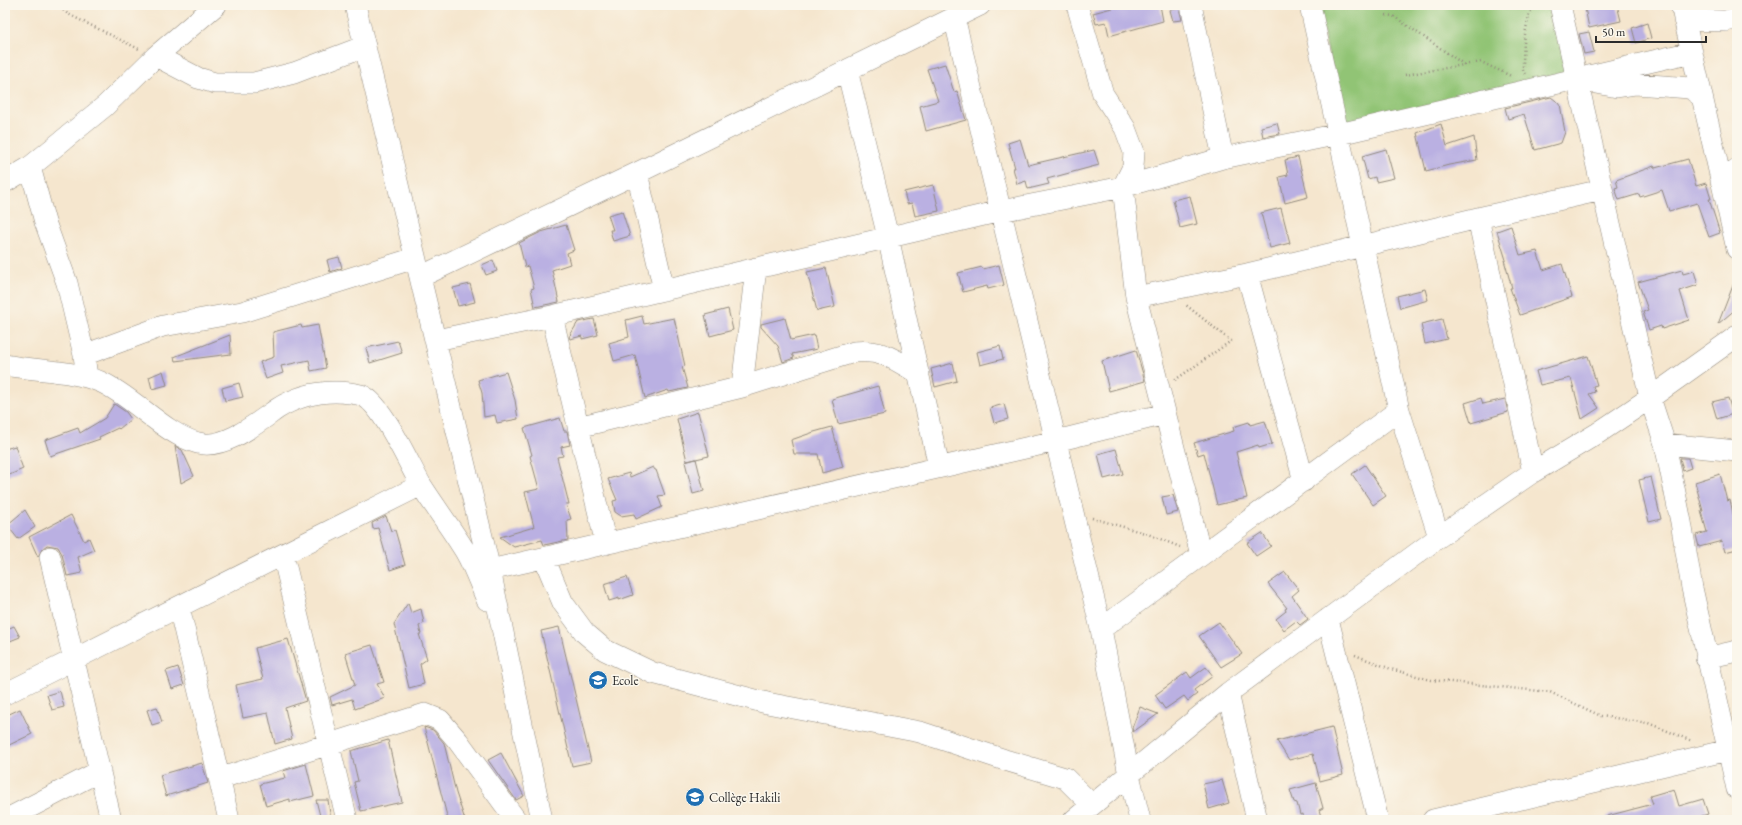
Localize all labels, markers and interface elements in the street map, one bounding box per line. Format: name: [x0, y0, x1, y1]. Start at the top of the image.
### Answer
scale bar: [1596, 18, 1706, 44]
text: 50 m: [1602, 24, 1626, 40]
school or university icon: Ecole: [587, 669, 609, 691]
place label: Ecole: [612, 672, 638, 689]
school or university icon: Collège Hakili: [684, 786, 706, 808]
place label: Collège Hakili: [709, 789, 780, 806]

